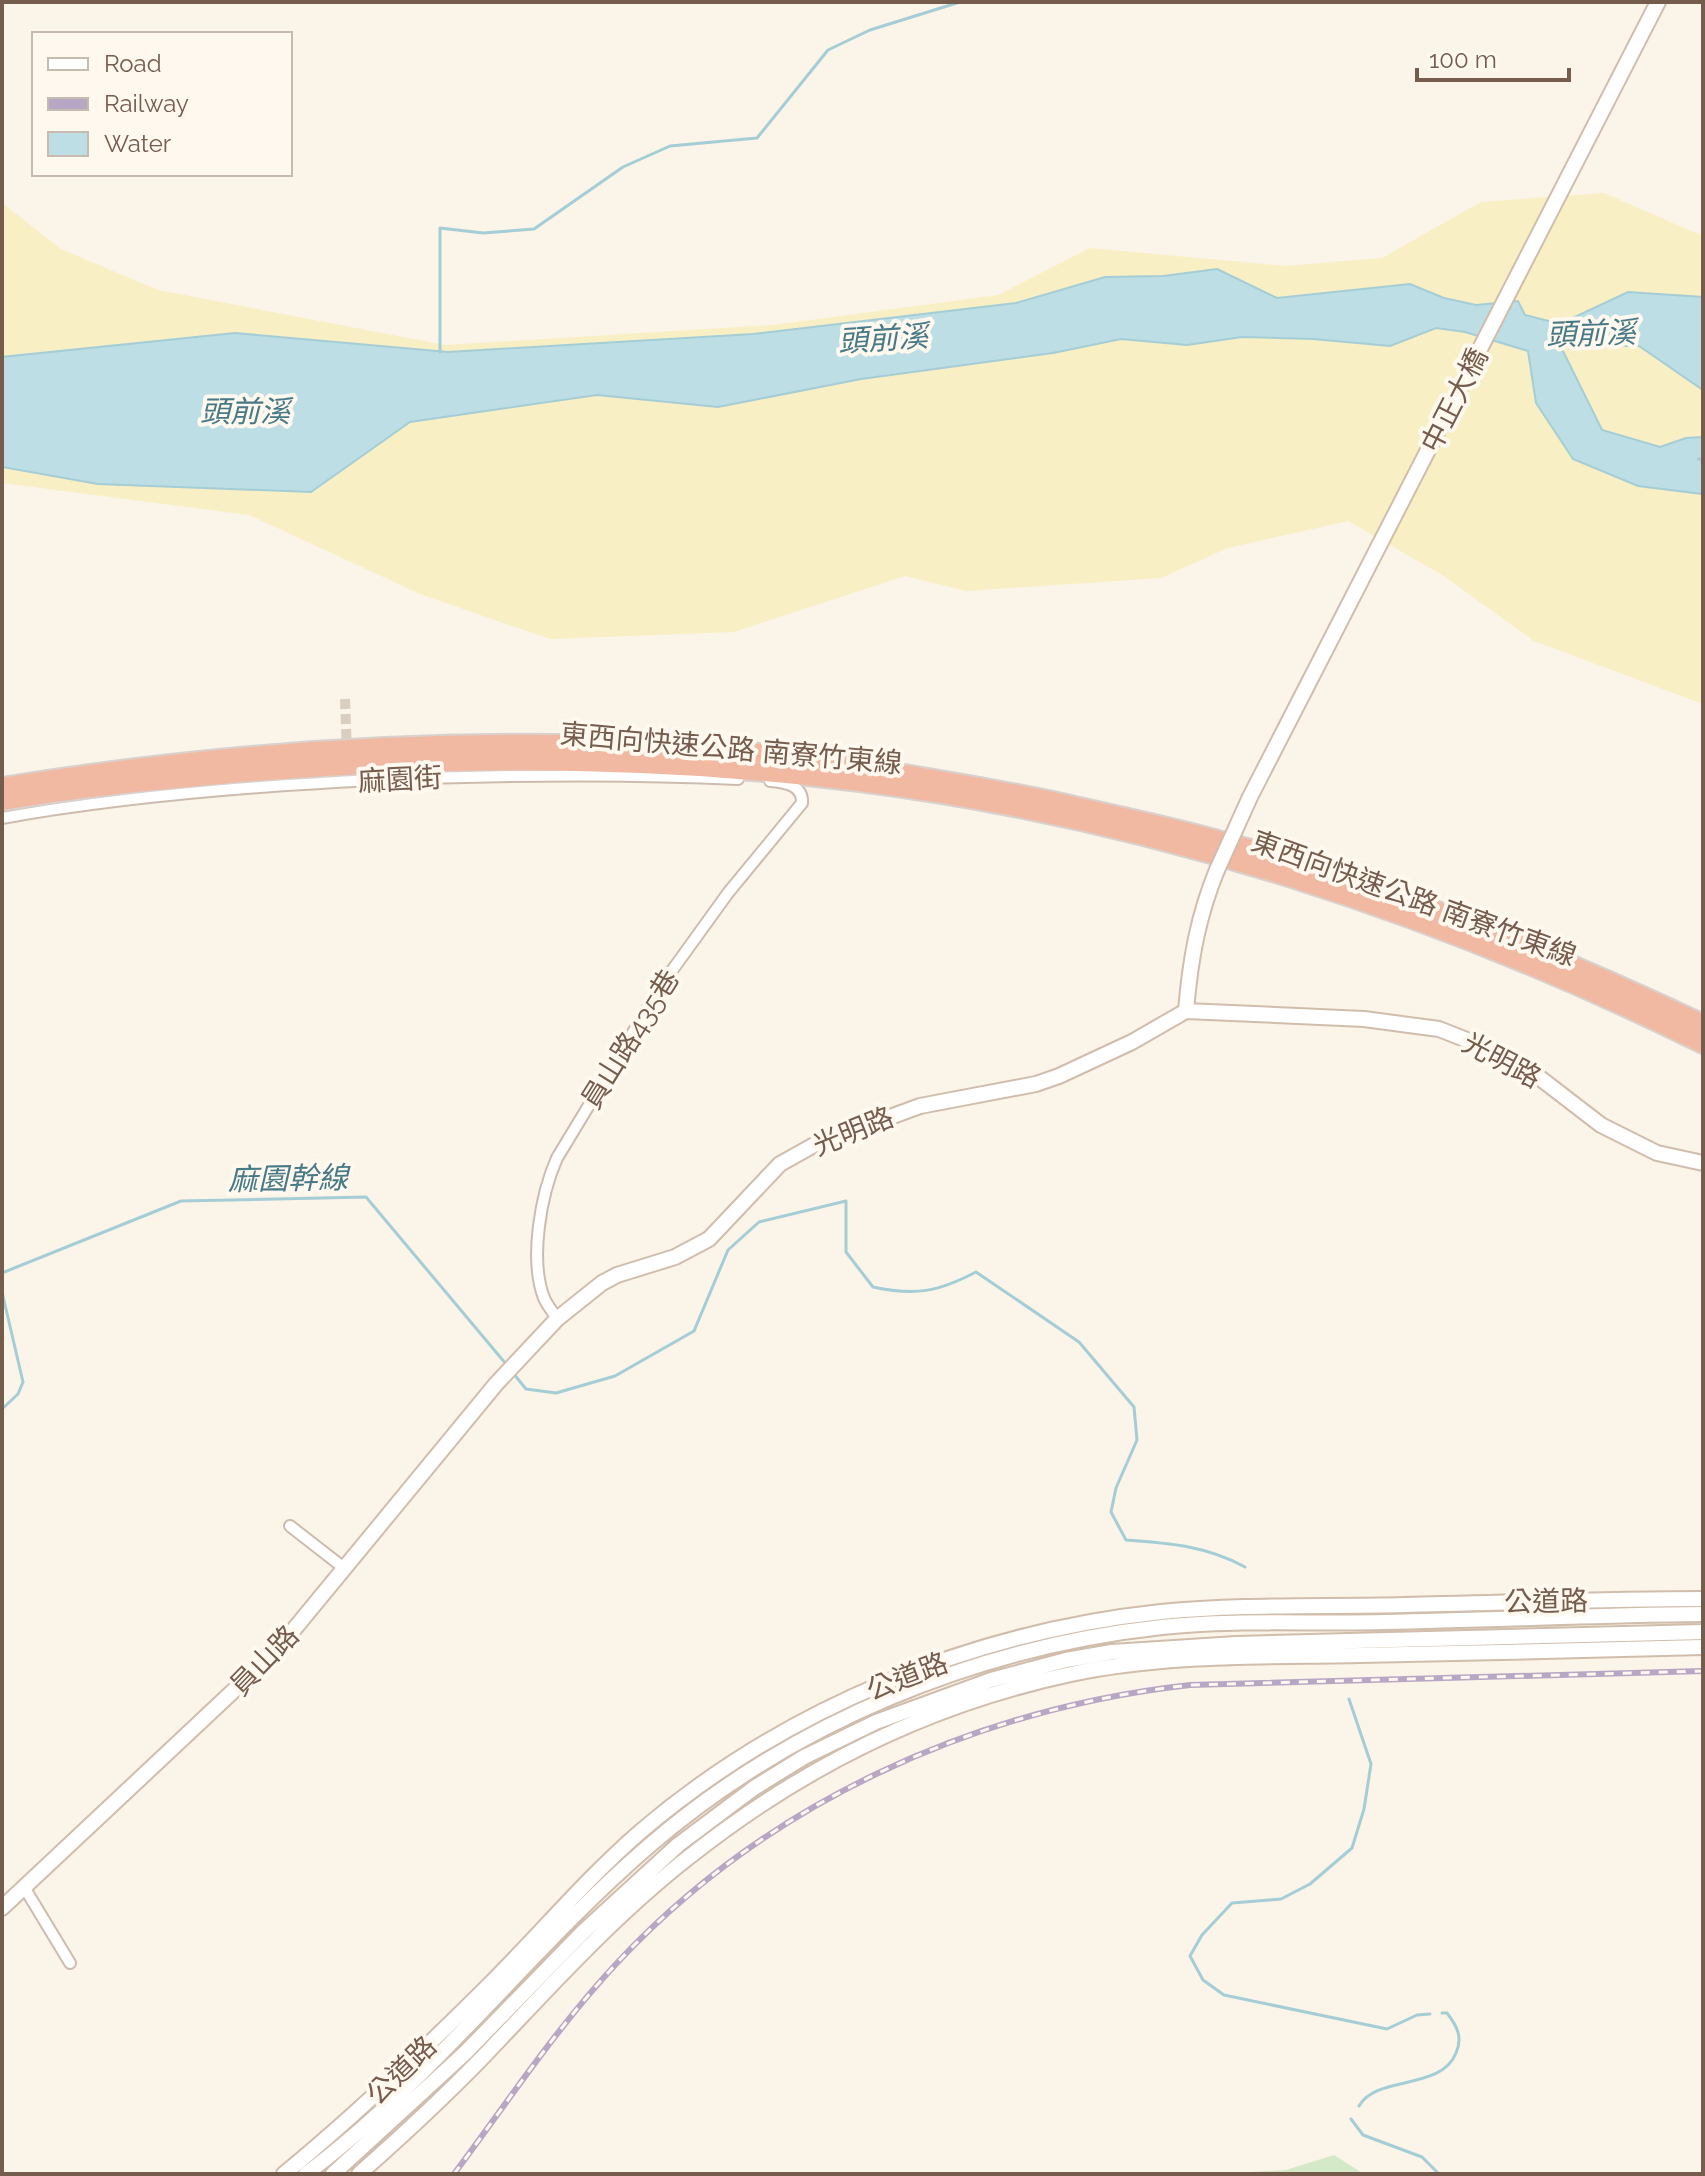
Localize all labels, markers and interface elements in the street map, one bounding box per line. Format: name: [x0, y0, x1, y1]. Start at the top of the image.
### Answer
legend: [32, 32, 292, 176]
scale bar: [1417, 32, 1569, 82]
text: 100 m: [1429, 45, 1497, 74]
text: Road: [104, 49, 162, 78]
text: Railway: [104, 89, 189, 118]
text: Water: [104, 129, 172, 158]
water label: 頭前溪: [1545, 314, 1641, 353]
water label: 頭前溪: [837, 318, 933, 359]
street label: 中正大橋: [1414, 343, 1495, 458]
water label: 頭前溪: [200, 394, 294, 429]
street label: 東西向快速公路 南寮竹東線: [559, 717, 903, 780]
street label: 麻園街: [357, 761, 443, 798]
street label: 東西向快速公路 南寮竹東線: [1247, 824, 1581, 973]
street label: 員山路435巷: [575, 964, 686, 1115]
street label: 光明路: [1457, 1026, 1547, 1095]
street label: 光明路: [808, 1100, 898, 1162]
water label: 麻園幹線: [228, 1160, 351, 1197]
street label: 公道路: [1504, 1584, 1588, 1619]
street label: 員山路: [223, 1619, 305, 1702]
street label: 公道路: [862, 1646, 952, 1707]
street label: 公道路: [360, 2029, 443, 2111]

